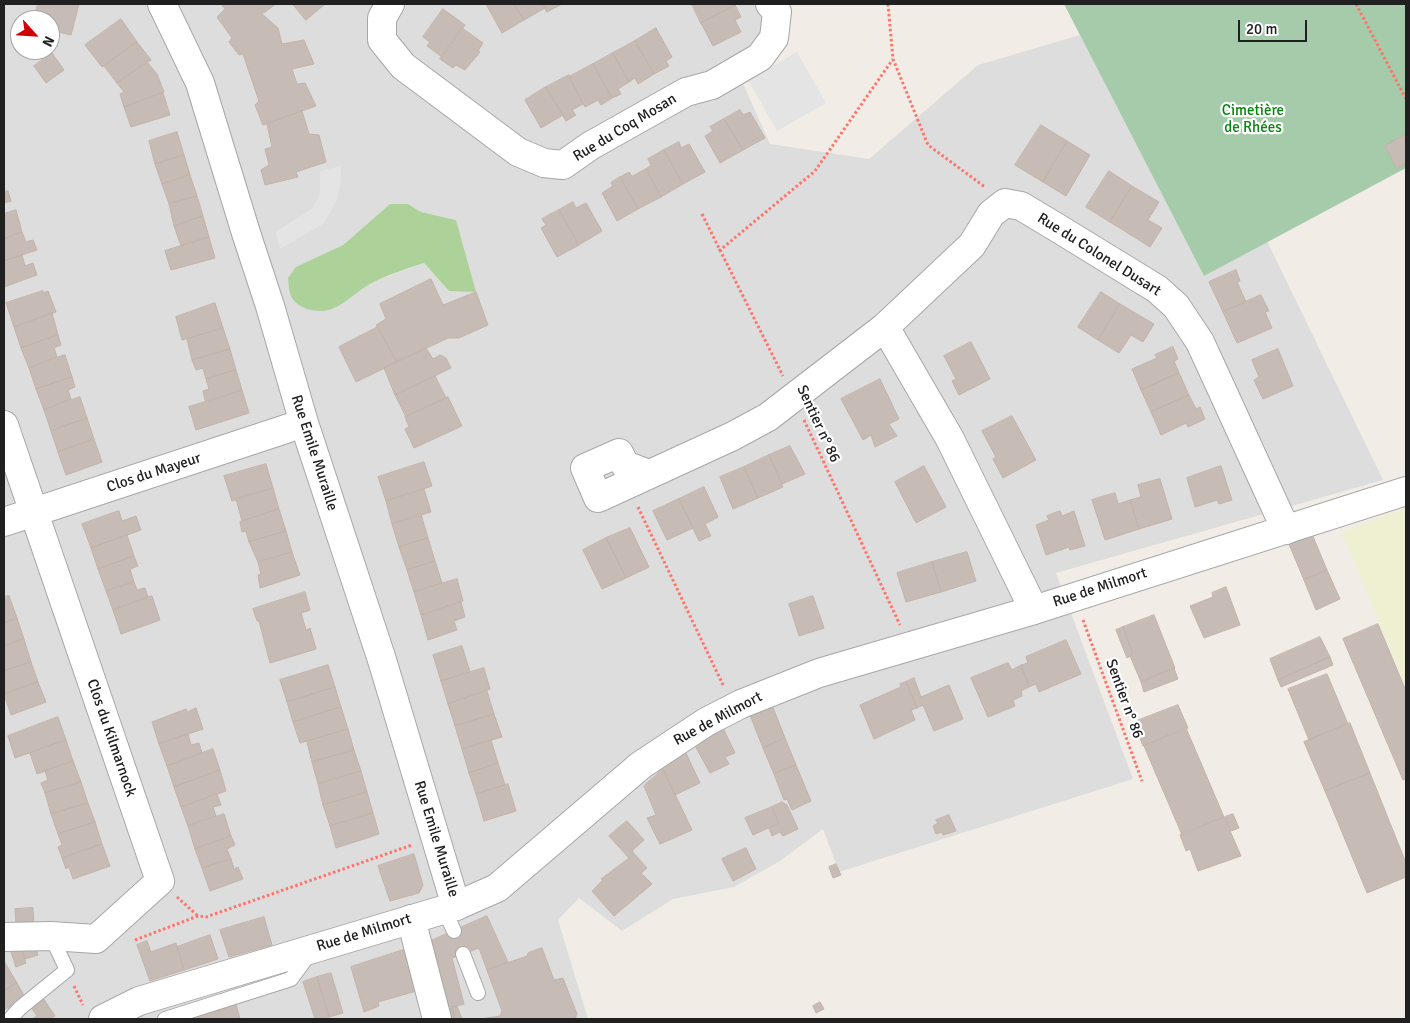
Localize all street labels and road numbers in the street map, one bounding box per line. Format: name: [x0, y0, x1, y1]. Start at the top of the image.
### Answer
street label: Rue du Coq Mosan: [570, 90, 680, 166]
street label: Rue du Colonel Dusart: [1034, 210, 1164, 300]
street label: Sentier n° 86: [792, 383, 844, 465]
street label: Rue Emile Muraille: [287, 393, 341, 513]
street label: Clos du Mayeur: [105, 449, 203, 497]
street label: Rue de Milmort: [1051, 564, 1149, 612]
street label: Sentier n° 86: [1101, 657, 1147, 741]
street label: Clos du Kilmarnock: [82, 677, 140, 799]
street label: Rue de Milmort: [671, 688, 765, 750]
street label: Rue Emile Muraille: [410, 779, 462, 899]
street label: Rue de Milmort: [315, 910, 413, 956]

